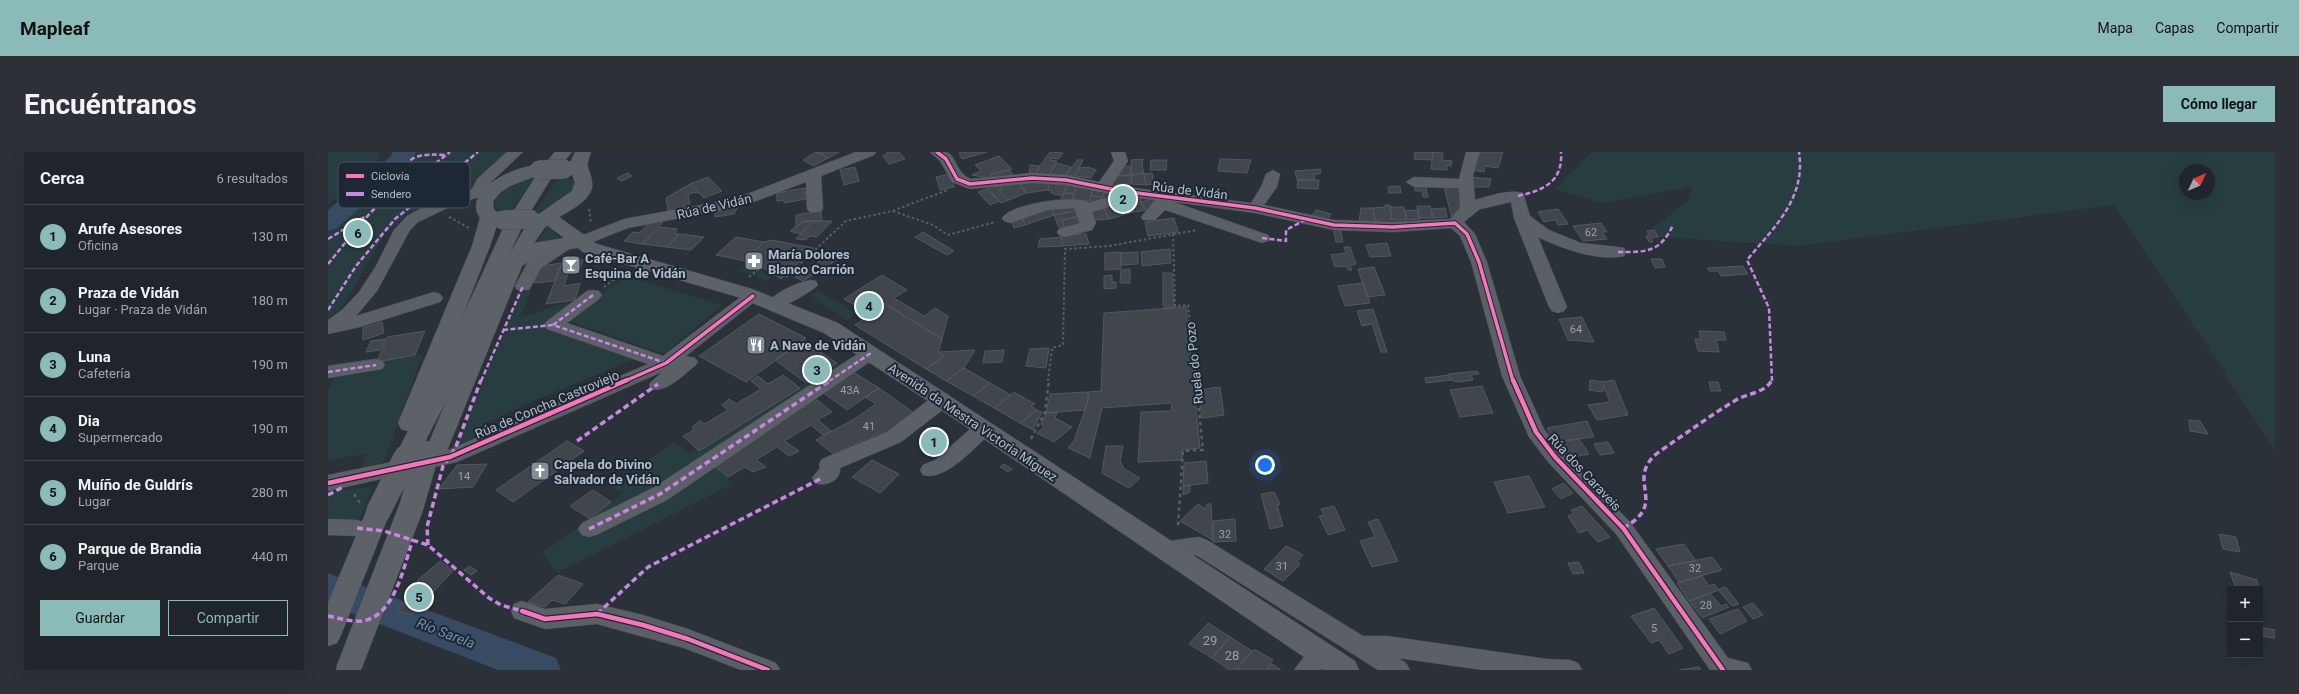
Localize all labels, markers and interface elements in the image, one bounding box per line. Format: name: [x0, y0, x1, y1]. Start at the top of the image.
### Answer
text: Mapleaf: [20, 17, 90, 40]
text: Mapa: [2098, 20, 2133, 36]
text: Capas: [2155, 20, 2194, 36]
text: Compartir: [2216, 20, 2279, 36]
button: Cómo llegar: [2163, 86, 2275, 122]
text: Encuéntranos: [24, 88, 197, 121]
legend: [338, 162, 470, 208]
north arrow: [2179, 164, 2215, 200]
text: Cerca: [40, 168, 84, 188]
text: Ciclovía: [371, 170, 410, 183]
text: 6 resultados: [216, 171, 288, 186]
street label: Rúa de Vidán: [1151, 178, 1229, 203]
pin: 2: [1110, 184, 1136, 214]
text: Sendero: [371, 188, 411, 201]
street label: Rúa de Vidán: [675, 191, 753, 222]
pin: 6: [345, 218, 371, 248]
text: Arufe Asesores: [78, 220, 182, 238]
house number: 62: [1585, 226, 1597, 239]
text: 1: [49, 229, 57, 244]
text: 130 m: [251, 229, 288, 244]
text: Oficina: [78, 238, 118, 253]
place label: María Dolores Blanco Carrión: [768, 247, 854, 277]
pharmacy icon: María Dolores Blanco Carrión: [743, 250, 765, 272]
place label: Café-Bar A Esquina de Vidán: [585, 251, 686, 281]
bar icon: Café-Bar A Esquina de Vidán: [560, 254, 582, 276]
text: Praza de Vidán: [78, 284, 179, 302]
pin: 4: [856, 291, 882, 321]
text: 2: [49, 293, 57, 308]
text: 180 m: [251, 293, 288, 308]
text: Lugar · Praza de Vidán: [78, 302, 207, 317]
street label: Ruela do Pozo: [1183, 321, 1206, 405]
house number: 64: [1570, 323, 1582, 336]
restaurant icon: A Nave de Vidán: [745, 334, 767, 356]
place label: A Nave de Vidán: [770, 338, 866, 353]
text: Luna: [78, 348, 111, 366]
pin: 3: [804, 355, 830, 385]
text: 3: [49, 357, 57, 372]
text: 190 m: [251, 357, 288, 372]
street label: Avenida da Mestra Victoria Míguez: [885, 360, 1060, 485]
text: Cafetería: [78, 366, 131, 381]
street label: Rúa de Concha Castroviejo: [473, 367, 622, 442]
house number: 43A: [840, 384, 861, 397]
text: Dia: [78, 412, 100, 430]
house number: 41: [863, 420, 875, 433]
text: 4: [49, 421, 57, 436]
text: 190 m: [251, 421, 288, 436]
pin: 1: [921, 427, 947, 457]
text: Supermercado: [78, 430, 163, 445]
street label: Rúa dos Caraveis: [1545, 431, 1624, 514]
your location: [1255, 455, 1275, 475]
place label: Capela do Divino Salvador de Vidán: [554, 457, 660, 487]
church icon: Capela do Divino Salvador de Vidán: [529, 460, 551, 482]
house number: 14: [458, 470, 470, 483]
text: Muíño de Guldrís: [78, 476, 193, 494]
text: 5: [49, 485, 57, 500]
text: 280 m: [251, 485, 288, 500]
text: Lugar: [78, 494, 111, 509]
house number: 32: [1219, 528, 1231, 541]
text: Parque de Brandia: [78, 540, 202, 558]
text: 6: [49, 549, 57, 564]
text: 440 m: [251, 549, 288, 564]
text: Parque: [78, 558, 119, 573]
house number: 31: [1276, 560, 1288, 573]
house number: 32: [1689, 562, 1701, 575]
pin: 5: [406, 582, 432, 612]
map controls: [2227, 586, 2263, 658]
button: +: [2227, 586, 2263, 622]
house number: 28: [1700, 599, 1712, 612]
button: Guardar: [40, 600, 160, 636]
button: Compartir: [168, 600, 288, 636]
water label: Río Sarela: [415, 615, 477, 651]
house number: 5: [1651, 622, 1657, 635]
button: −: [2227, 622, 2263, 658]
house number: 29: [1203, 633, 1217, 648]
house number: 28: [1225, 648, 1239, 663]

